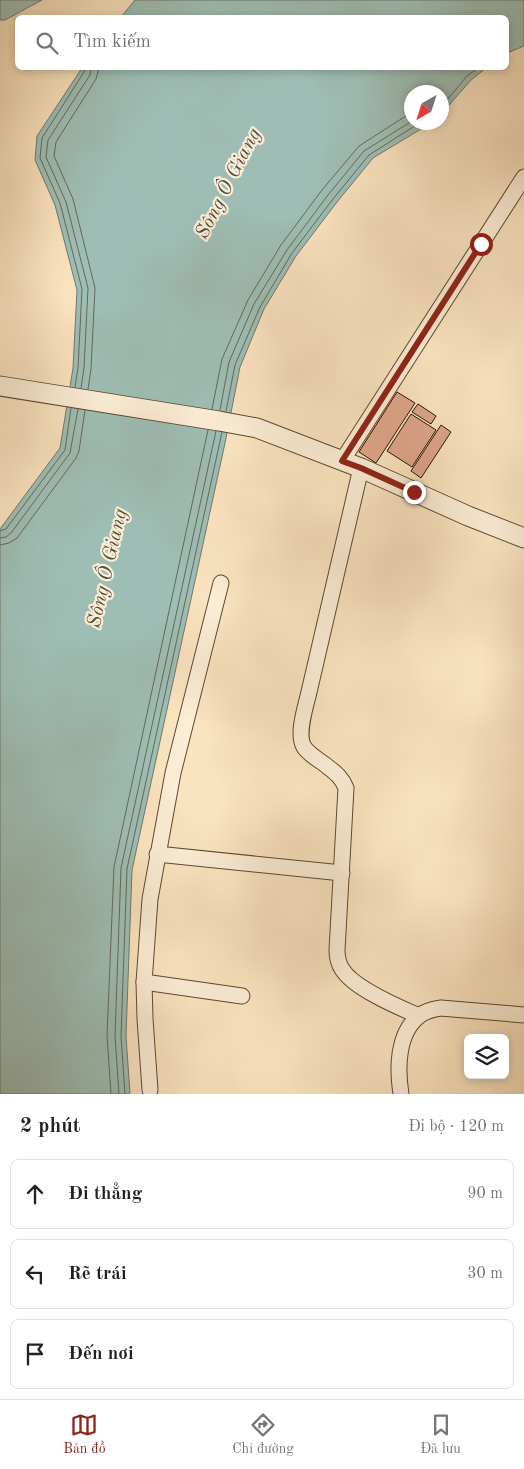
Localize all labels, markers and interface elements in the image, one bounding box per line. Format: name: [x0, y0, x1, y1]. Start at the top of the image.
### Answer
search box: [15, 15, 509, 70]
icon: search: [33, 29, 61, 57]
text: Tìm kiếm: [73, 33, 151, 52]
north arrow: [404, 85, 449, 130]
water label: Sông Ô Giang: [189, 123, 265, 242]
route start: [470, 233, 493, 256]
route end: [403, 481, 426, 504]
water label: Sông Ô Giang: [81, 506, 131, 630]
map controls: [464, 1034, 509, 1079]
button: layers: [464, 1034, 509, 1079]
text: 2 phút: [20, 1116, 80, 1137]
text: Đi bộ · 120 m: [408, 1119, 504, 1135]
icon: ahead: [21, 1180, 49, 1208]
text: Đi thẳng: [68, 1185, 142, 1204]
text: 90 m: [467, 1186, 503, 1202]
icon: left: [21, 1260, 49, 1288]
text: Rẽ trái: [68, 1265, 127, 1284]
text: 30 m: [467, 1266, 503, 1282]
icon: arrive: [21, 1340, 49, 1368]
text: Đến nơi: [68, 1345, 134, 1364]
tab: Bản đồ: [63, 1411, 106, 1458]
tab: Chỉ đường: [232, 1411, 294, 1458]
tab: Đã lưu: [420, 1411, 461, 1458]

